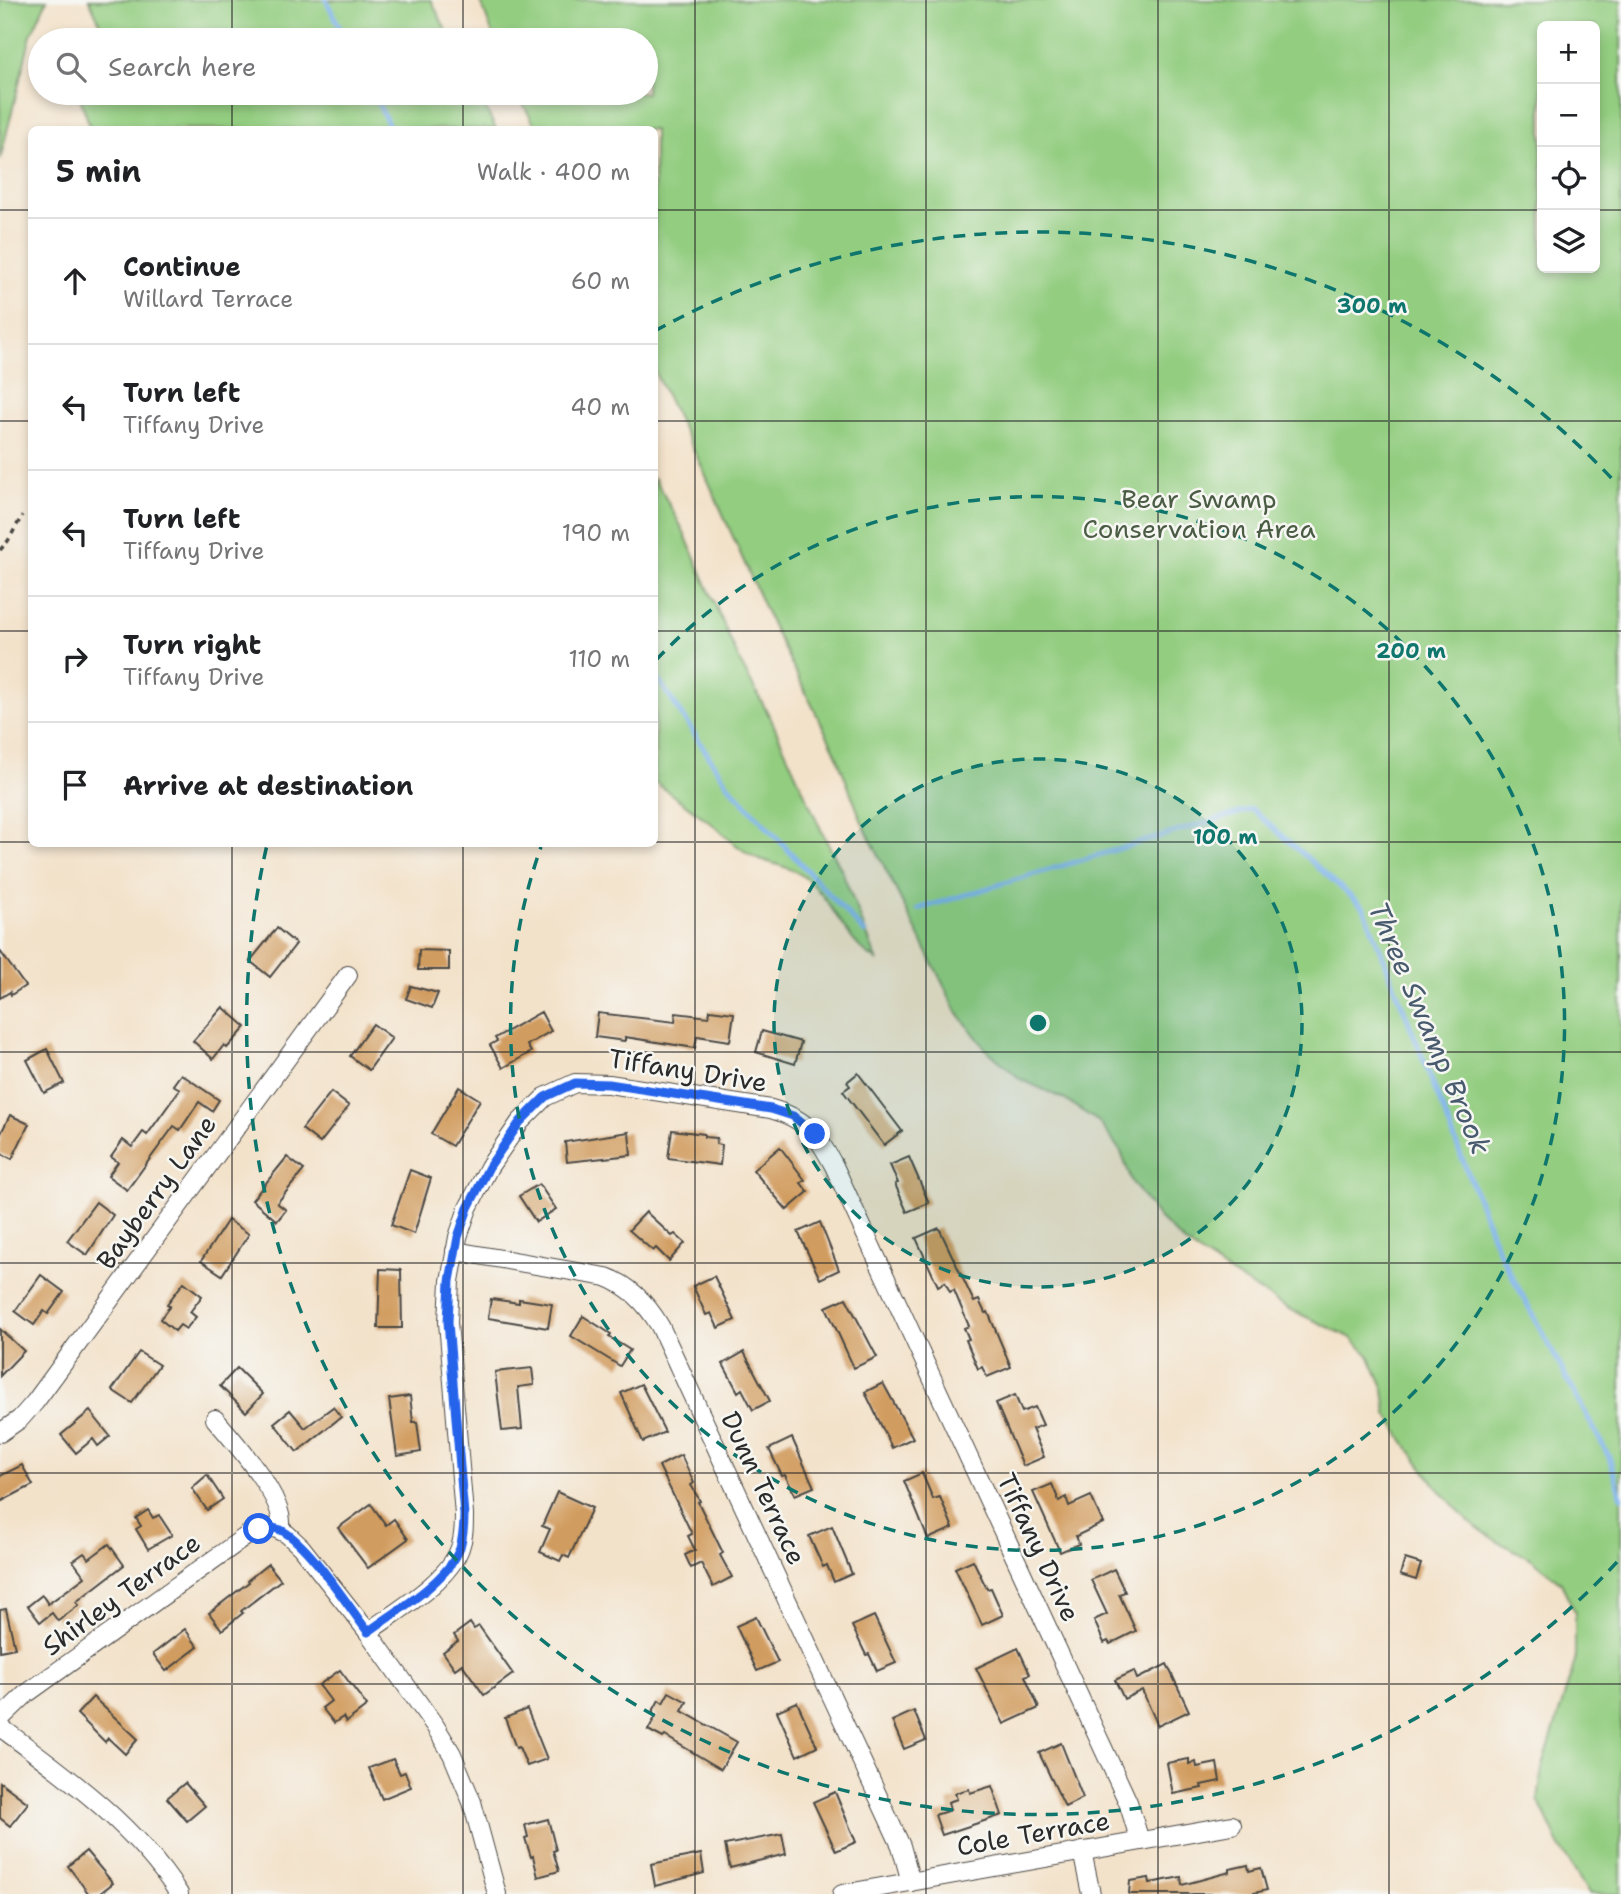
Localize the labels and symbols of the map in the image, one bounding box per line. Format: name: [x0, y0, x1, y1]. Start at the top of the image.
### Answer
text: 300 m: [1337, 292, 1407, 320]
park label: Bear Swamp Conservation Area: [1082, 481, 1316, 546]
text: 200 m: [1376, 637, 1446, 665]
text: 100 m: [1193, 823, 1257, 851]
water label: Three Swamp Brook: [1360, 896, 1500, 1160]
centre of rings: [1026, 1011, 1050, 1035]
street label: Tiffany Drive: [606, 1040, 770, 1100]
street label: Bayberry Lane: [88, 1108, 224, 1276]
route end: [799, 1118, 830, 1149]
street label: Dunn Terrace: [713, 1406, 815, 1570]
street label: Tiffany Drive: [989, 1467, 1089, 1627]
route start: [243, 1513, 274, 1544]
street label: Shirley Terrace: [35, 1525, 207, 1663]
street label: Cole Terrace: [954, 1802, 1112, 1864]

